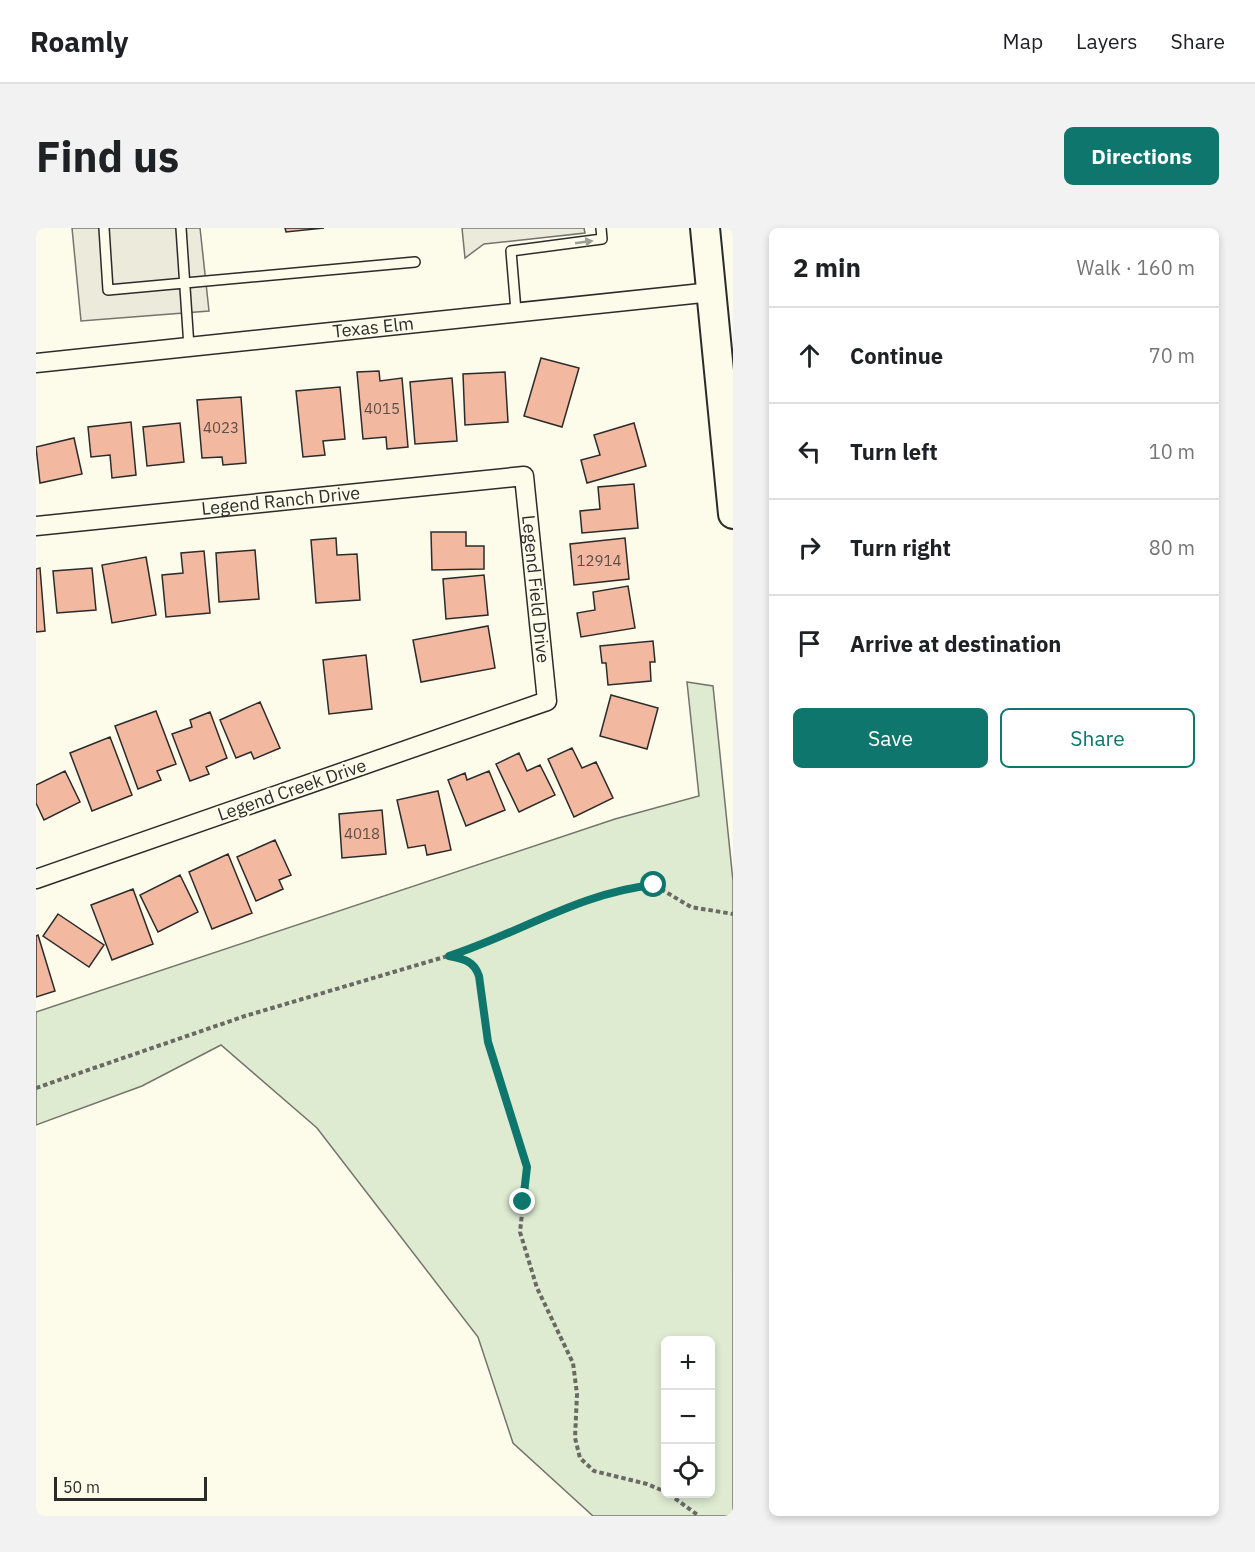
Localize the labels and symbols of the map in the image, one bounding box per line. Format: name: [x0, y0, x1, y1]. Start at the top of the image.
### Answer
one-way arrow: [575, 237, 594, 246]
street label: Texas Elm: [331, 311, 415, 343]
house number: 4015: [364, 399, 400, 418]
house number: 4023: [203, 418, 239, 437]
street label: Legend Ranch Drive: [200, 481, 361, 520]
street label: Legend Field Drive: [517, 514, 555, 664]
house number: 12914: [576, 551, 622, 570]
street label: Legend Creek Drive: [214, 753, 369, 826]
house number: 4018: [344, 824, 380, 843]
route start: [640, 871, 666, 897]
route end: [509, 1188, 535, 1214]
scale bar: [54, 1474, 207, 1502]

